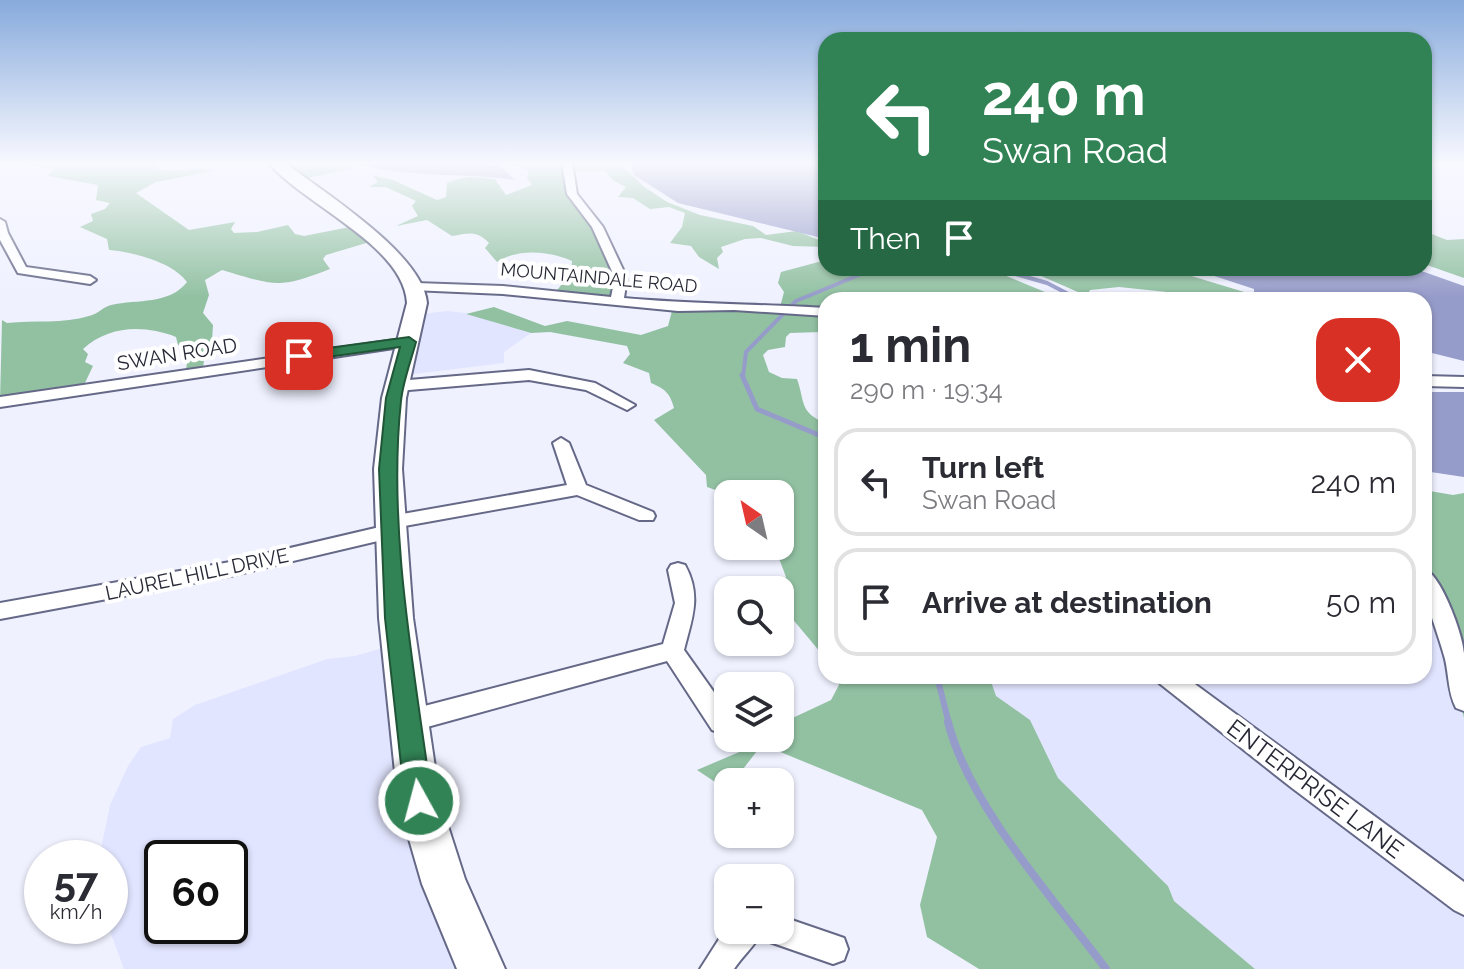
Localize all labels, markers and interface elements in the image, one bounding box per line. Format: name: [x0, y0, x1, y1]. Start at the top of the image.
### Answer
text: 240 m: [982, 62, 1146, 128]
icon: left: [850, 64, 954, 168]
text: Swan Road: [982, 129, 1168, 171]
icon: arrive: [937, 216, 981, 260]
text: Then: [850, 221, 921, 256]
street label: MOUNTAINDALE ROAD: [500, 258, 698, 297]
text: 1 min: [850, 317, 971, 373]
button: close: [1316, 318, 1400, 402]
pin: [265, 322, 333, 390]
street label: SWAN ROAD: [115, 333, 239, 375]
icon: arrive: [277, 334, 321, 378]
text: 290 m · 19:34: [850, 375, 1003, 405]
text: Turn left: [922, 450, 1044, 485]
icon: left: [854, 460, 898, 504]
text: 240 m: [1310, 465, 1396, 500]
north arrow: [714, 480, 794, 560]
map controls: [714, 480, 794, 944]
text: Swan Road: [922, 485, 1056, 515]
street label: LAUREL HILL DRIVE: [103, 543, 291, 605]
button: search: [714, 576, 794, 656]
icon: arrive: [854, 580, 898, 624]
text: Arrive at destination: [922, 585, 1212, 620]
text: 50 m: [1326, 585, 1396, 620]
button: layers: [714, 672, 794, 752]
street label: ENTERPRISE LANE: [1221, 713, 1409, 864]
position arrow: [377, 759, 461, 843]
button: +: [714, 768, 794, 848]
speed limit sign: 60: [144, 840, 248, 944]
text: 57: [54, 858, 98, 905]
button: −: [714, 864, 794, 944]
text: km/h: [50, 900, 102, 924]

